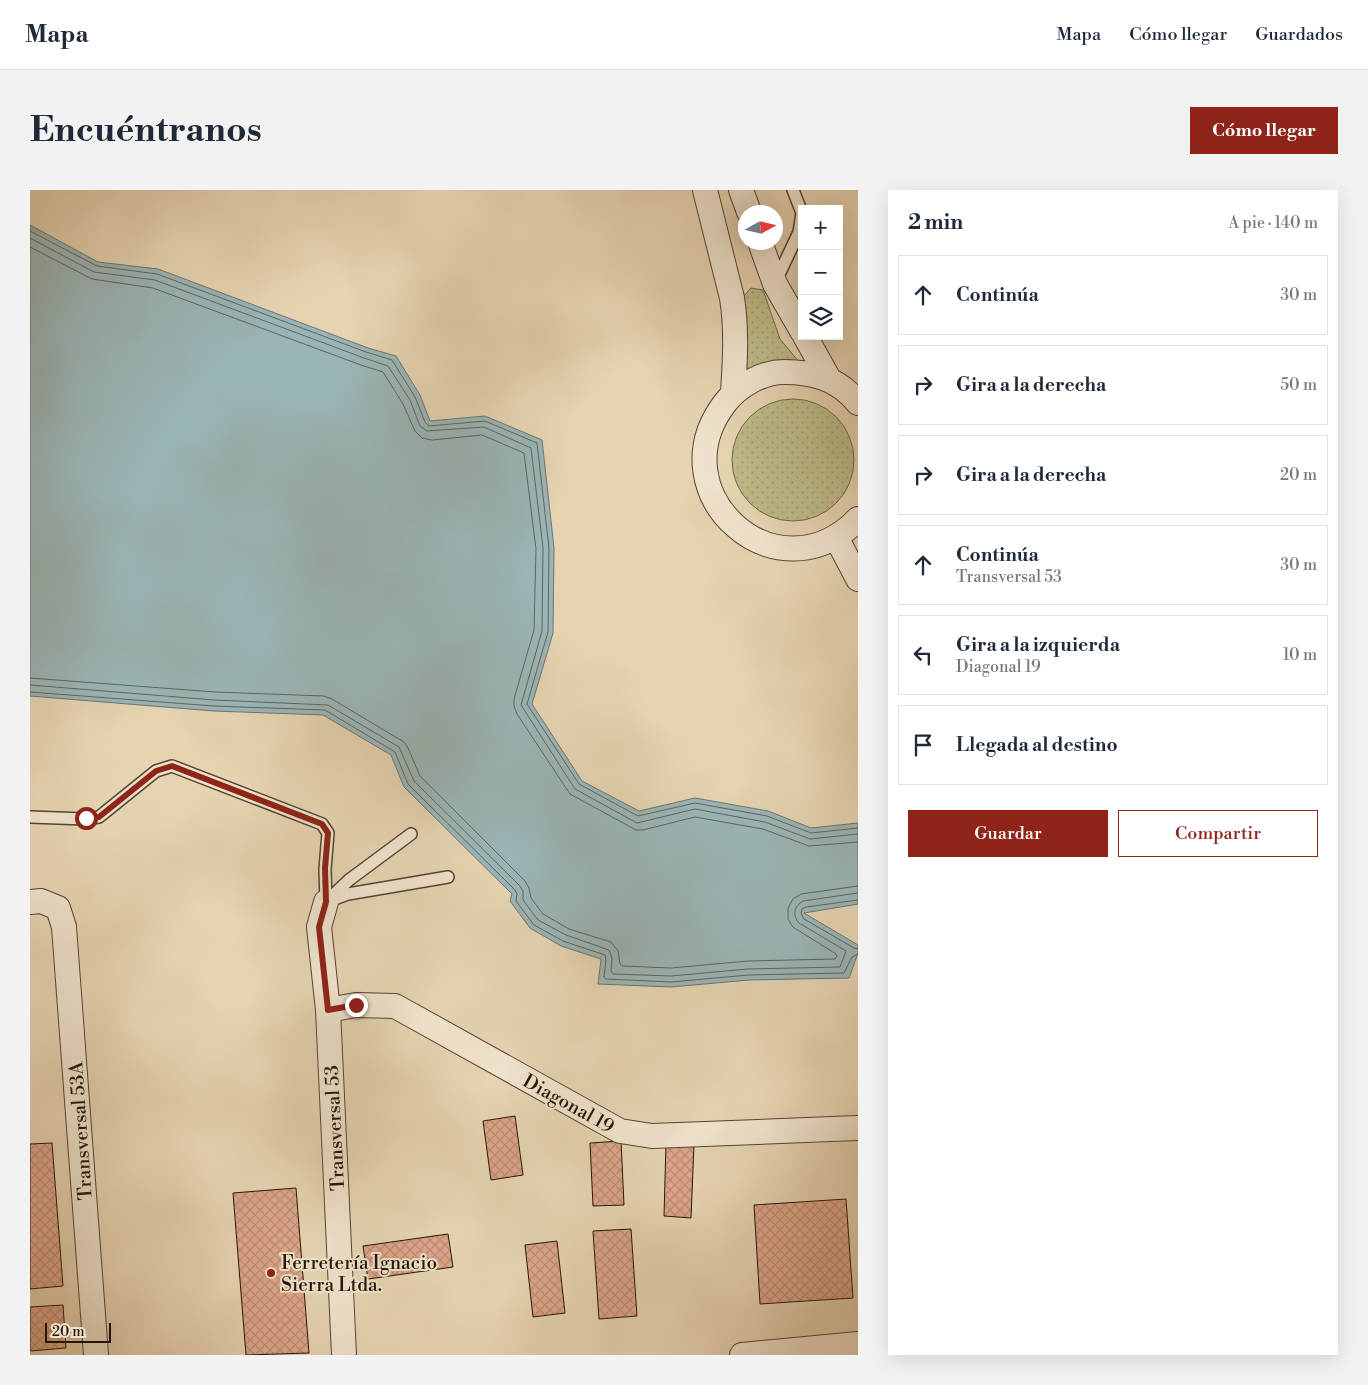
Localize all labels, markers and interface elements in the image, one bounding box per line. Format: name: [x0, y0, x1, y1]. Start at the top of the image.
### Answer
text: Mapa: [25, 20, 88, 50]
text: Mapa: [1057, 23, 1101, 46]
text: Cómo llegar: [1129, 23, 1227, 46]
text: Guardados: [1255, 23, 1343, 46]
button: Cómo llegar: [1190, 107, 1338, 154]
text: Encuéntranos: [30, 109, 262, 152]
north arrow: [738, 205, 783, 250]
map controls: [798, 205, 843, 340]
button: +: [798, 205, 843, 250]
text: 2 min: [908, 210, 963, 236]
text: A pie · 140 m: [1228, 213, 1318, 233]
button: −: [798, 250, 843, 295]
icon: ahead: [909, 281, 937, 309]
text: Continúa: [956, 283, 1039, 307]
text: 30 m: [1280, 285, 1317, 305]
button: layers: [798, 295, 843, 340]
icon: right: [909, 371, 937, 399]
text: Gira a la derecha: [956, 373, 1106, 397]
text: 50 m: [1280, 375, 1317, 395]
icon: right: [909, 461, 937, 489]
text: Gira a la derecha: [956, 463, 1106, 487]
text: 20 m: [1280, 465, 1317, 485]
text: Continúa: [956, 543, 1039, 567]
icon: ahead: [909, 551, 937, 579]
text: 30 m: [1280, 555, 1317, 575]
text: Transversal 53: [956, 567, 1062, 587]
text: Gira a la izquierda: [956, 633, 1120, 657]
icon: left: [909, 641, 937, 669]
text: 10 m: [1283, 645, 1317, 665]
text: Diagonal 19: [956, 657, 1041, 677]
icon: arrive: [909, 731, 937, 759]
text: Llegada al destino: [956, 733, 1118, 757]
route start: [75, 807, 98, 830]
button: Guardar: [908, 810, 1108, 857]
button: Compartir: [1118, 810, 1318, 857]
route end: [345, 994, 368, 1017]
street label: Transversal 53A: [64, 1060, 98, 1201]
street label: Transversal 53: [320, 1065, 350, 1191]
street label: Diagonal 19: [519, 1069, 618, 1139]
place label: Ferretería Ignacio Sierra Ltda.: [281, 1251, 437, 1297]
marker: Ferretería Ignacio Sierra Ltda.: [265, 1267, 277, 1279]
scale bar: [45, 1320, 111, 1343]
text: 20 m: [52, 1323, 84, 1341]

